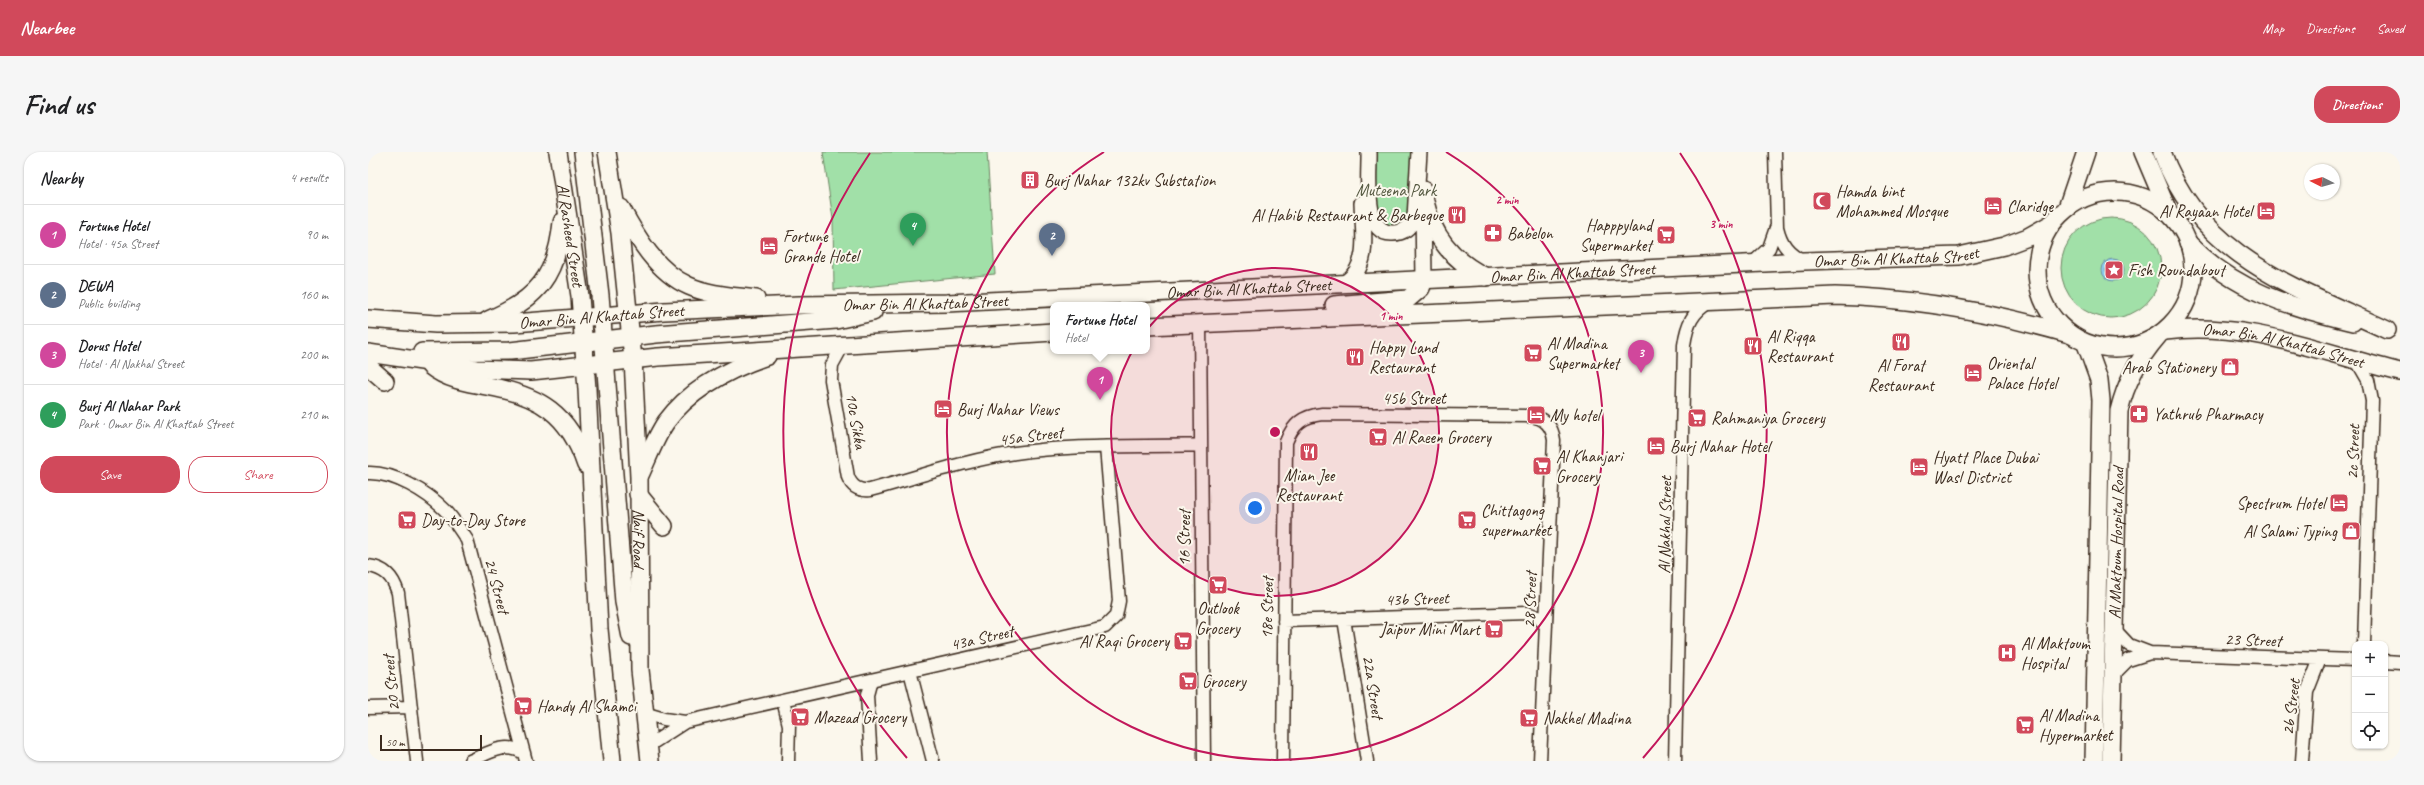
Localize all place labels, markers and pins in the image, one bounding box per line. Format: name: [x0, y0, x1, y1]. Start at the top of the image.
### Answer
building icon: Burj Nahar 132kv Substation: [1019, 169, 1041, 191]
place label: Burj Nahar 132kv Substation: [1044, 170, 1217, 191]
place label: Hamda bint Mohammed Mosque: [1836, 181, 1949, 222]
mosque icon: Hamda bint Mohammed Mosque: [1811, 190, 1833, 212]
hotel icon: Claridge: [1982, 195, 2004, 217]
place label: Claridge: [2007, 196, 2054, 217]
hotel icon: Al Rayaan Hotel: [2255, 200, 2277, 222]
place label: Al Rayaan Hotel: [2159, 201, 2255, 222]
restaurant icon: Al Habib Restaurant & Barbeque: [1446, 204, 1468, 226]
place label: Al Habib Restaurant & Barbeque: [1252, 205, 1444, 226]
pin: 4: [900, 213, 926, 246]
place label: Happpyland Supermarket: [1580, 215, 1654, 256]
pharmacy icon: Babelon: [1482, 222, 1504, 244]
pin: 2: [1039, 223, 1065, 256]
place label: Babelon: [1507, 223, 1554, 244]
supermarket icon: Happpyland Supermarket: [1655, 224, 1677, 246]
place label: Fortune Grande Hotel: [783, 226, 861, 267]
hotel icon: Fortune Grande Hotel: [758, 235, 780, 257]
place icon: Fish Roundabout: [2103, 259, 2125, 281]
place label: Fish Roundabout: [2128, 260, 2227, 281]
place label: Al Riqqa Restaurant: [1767, 326, 1835, 367]
restaurant icon: Al Forat Restaurant: [1890, 331, 1912, 353]
place label: Al Madina Supermarket: [1547, 333, 1622, 374]
restaurant icon: Al Riqqa Restaurant: [1742, 335, 1764, 357]
place label: Happy Land Restaurant: [1369, 337, 1440, 378]
pin: 3: [1628, 340, 1654, 373]
supermarket icon: Al Madina Supermarket: [1522, 342, 1544, 364]
restaurant icon: Happy Land Restaurant: [1344, 346, 1366, 368]
place label: Oriental Palace Hotel: [1987, 353, 2060, 394]
place label: Al Forat Restaurant: [1868, 355, 1936, 396]
shop icon: Arab Stationery: [2219, 356, 2241, 378]
place label: Arab Stationery: [2122, 357, 2217, 378]
hotel icon: Oriental Palace Hotel: [1962, 362, 1984, 384]
pin: 1: [1087, 367, 1113, 400]
hotel icon: Burj Nahar Views: [932, 398, 954, 420]
place label: Burj Nahar Views: [957, 399, 1061, 420]
pharmacy icon: Yathrub Pharmacy: [2128, 403, 2150, 425]
hotel icon: My hotel: [1525, 404, 1547, 426]
place label: Yathrub Pharmacy: [2153, 404, 2264, 425]
place label: My hotel: [1550, 405, 1603, 426]
supermarket icon: Rahmaniya Grocery: [1686, 407, 1708, 429]
place label: Rahmaniya Grocery: [1711, 408, 1826, 429]
centre of rings: [1268, 425, 1282, 439]
supermarket icon: Al Raeen Grocery: [1367, 426, 1389, 448]
place label: Al Raeen Grocery: [1392, 427, 1492, 448]
hotel icon: Burj Nahar Hotel: [1645, 435, 1667, 457]
place label: Burj Nahar Hotel: [1670, 436, 1773, 457]
restaurant icon: Mian Jee Restaurant: [1298, 441, 1320, 463]
place label: Al Khanjari Grocery: [1556, 446, 1625, 487]
place label: Hyatt Place Dubai Wasl District: [1933, 447, 2041, 488]
supermarket icon: Al Khanjari Grocery: [1531, 455, 1553, 477]
hotel icon: Hyatt Place Dubai Wasl District: [1908, 456, 1930, 478]
place label: Mian Jee Restaurant: [1276, 465, 1344, 506]
hotel icon: Spectrum Hotel: [2328, 492, 2350, 514]
place label: Spectrum Hotel: [2236, 493, 2328, 514]
place label: Chittagong supermarket: [1481, 500, 1553, 541]
supermarket icon: Day-to-Day Store: [396, 509, 418, 531]
supermarket icon: Chittagong supermarket: [1456, 509, 1478, 531]
place label: Day-to-Day Store: [421, 510, 526, 531]
shop icon: Al Salami Typing: [2340, 520, 2362, 542]
place label: Al Salami Typing: [2243, 521, 2338, 542]
supermarket icon: Outlook Grocery: [1207, 574, 1229, 596]
place label: Outlook Grocery: [1196, 598, 1241, 639]
supermarket icon: Jaipur Mini Mart: [1483, 618, 1505, 640]
place label: Jaipur Mini Mart: [1379, 619, 1482, 640]
supermarket icon: Al Raqi Grocery: [1172, 630, 1194, 652]
place label: Al Raqi Grocery: [1079, 631, 1170, 652]
place label: Al Maktoum Hospital: [2021, 633, 2091, 674]
hospital icon: Al Maktoum Hospital: [1996, 642, 2018, 664]
supermarket icon: Grocery: [1177, 670, 1199, 692]
place label: Grocery: [1202, 671, 1247, 692]
supermarket icon: Handy Al Shamci: [512, 695, 534, 717]
place label: Handy Al Shamci: [537, 696, 638, 717]
place label: Al Madina Hypermarket: [2039, 705, 2115, 746]
supermarket icon: Mazead Grocery: [789, 706, 811, 728]
place label: Mazead Grocery: [814, 707, 907, 728]
supermarket icon: Nakhel Madina: [1518, 707, 1540, 729]
place label: Nakhel Madina: [1543, 708, 1632, 729]
supermarket icon: Al Madina Hypermarket: [2014, 714, 2036, 736]

